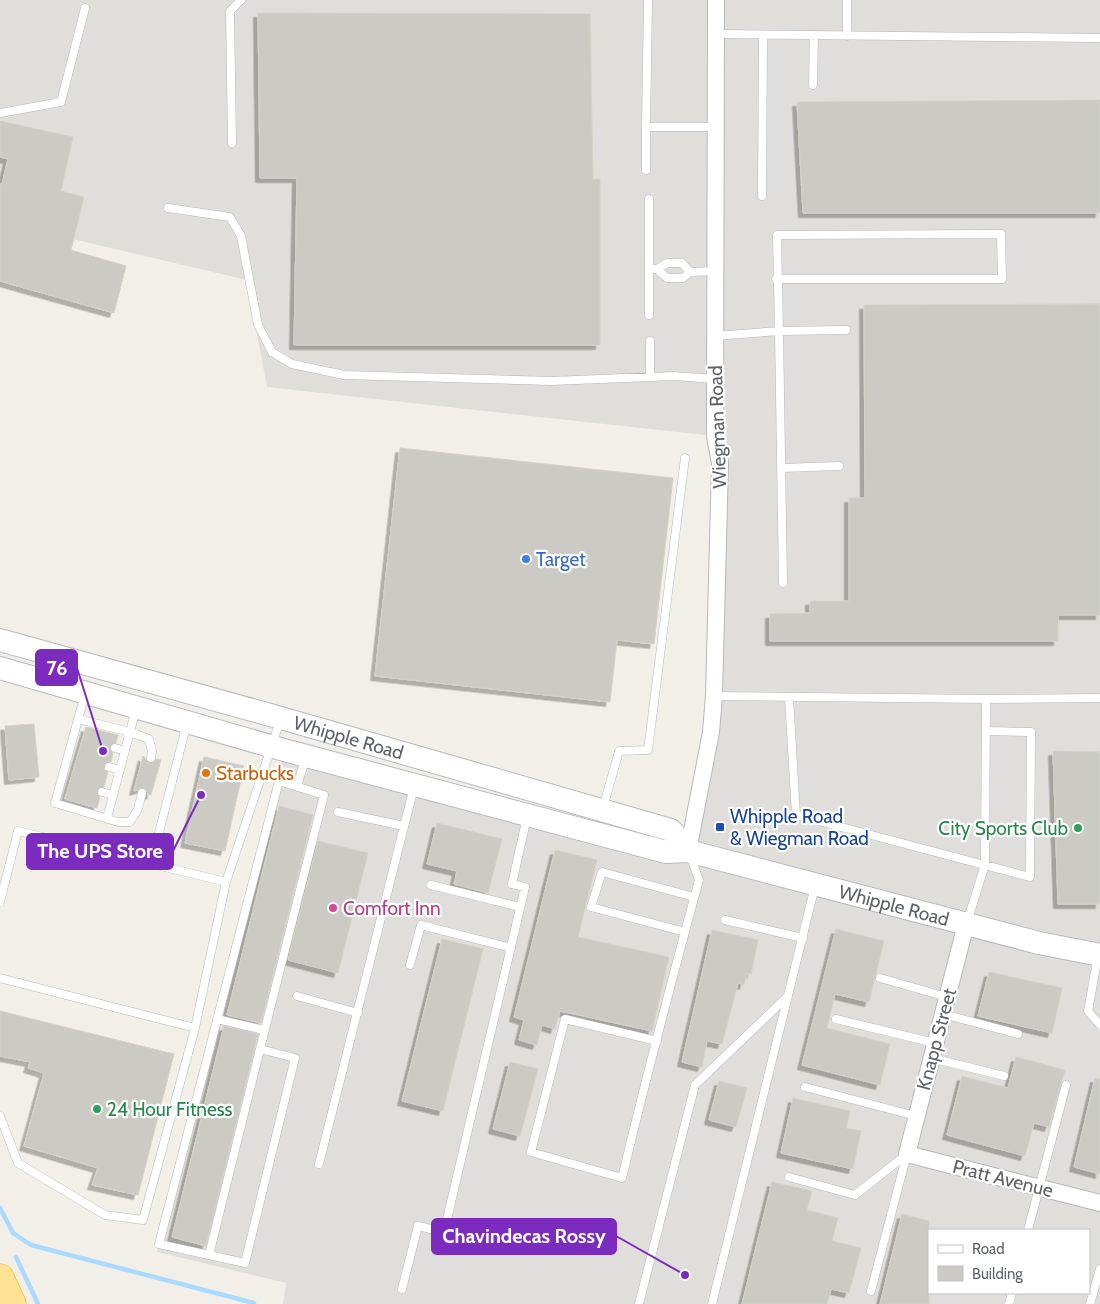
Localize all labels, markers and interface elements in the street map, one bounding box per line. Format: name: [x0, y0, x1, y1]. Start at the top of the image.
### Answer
street label: Wiegman Road: [704, 365, 731, 489]
place label: Target: [536, 548, 586, 571]
marker: Target: [520, 553, 532, 565]
callout: 76: [36, 650, 77, 685]
text: 76: [47, 656, 68, 680]
street label: Whipple Road: [291, 711, 406, 765]
place label: Starbucks: [216, 762, 294, 785]
marker: Starbucks: [200, 767, 212, 779]
place label: Whipple Road & Wiegman Road: [730, 805, 869, 850]
place label: City Sports Club: [938, 817, 1068, 840]
marker: Whipple Road & Wiegman Road: [714, 821, 726, 833]
marker: City Sports Club: [1072, 822, 1084, 834]
callout: The UPS Store: [27, 834, 173, 869]
text: The UPS Store: [37, 839, 163, 863]
street label: Whipple Road: [836, 880, 952, 931]
place label: Comfort Inn: [343, 897, 441, 920]
marker: Comfort Inn: [327, 902, 339, 914]
street label: Knapp Street: [912, 985, 961, 1093]
place label: 24 Hour Fitness: [107, 1098, 232, 1121]
marker: 24 Hour Fitness: [91, 1103, 103, 1115]
street label: Pratt Avenue: [950, 1155, 1056, 1202]
callout: Chavindecas Rossy: [432, 1219, 616, 1254]
text: Chavindecas Rossy: [442, 1224, 606, 1248]
legend: [928, 1229, 1090, 1294]
text: Road: [972, 1240, 1005, 1258]
text: Building: [972, 1265, 1023, 1283]

